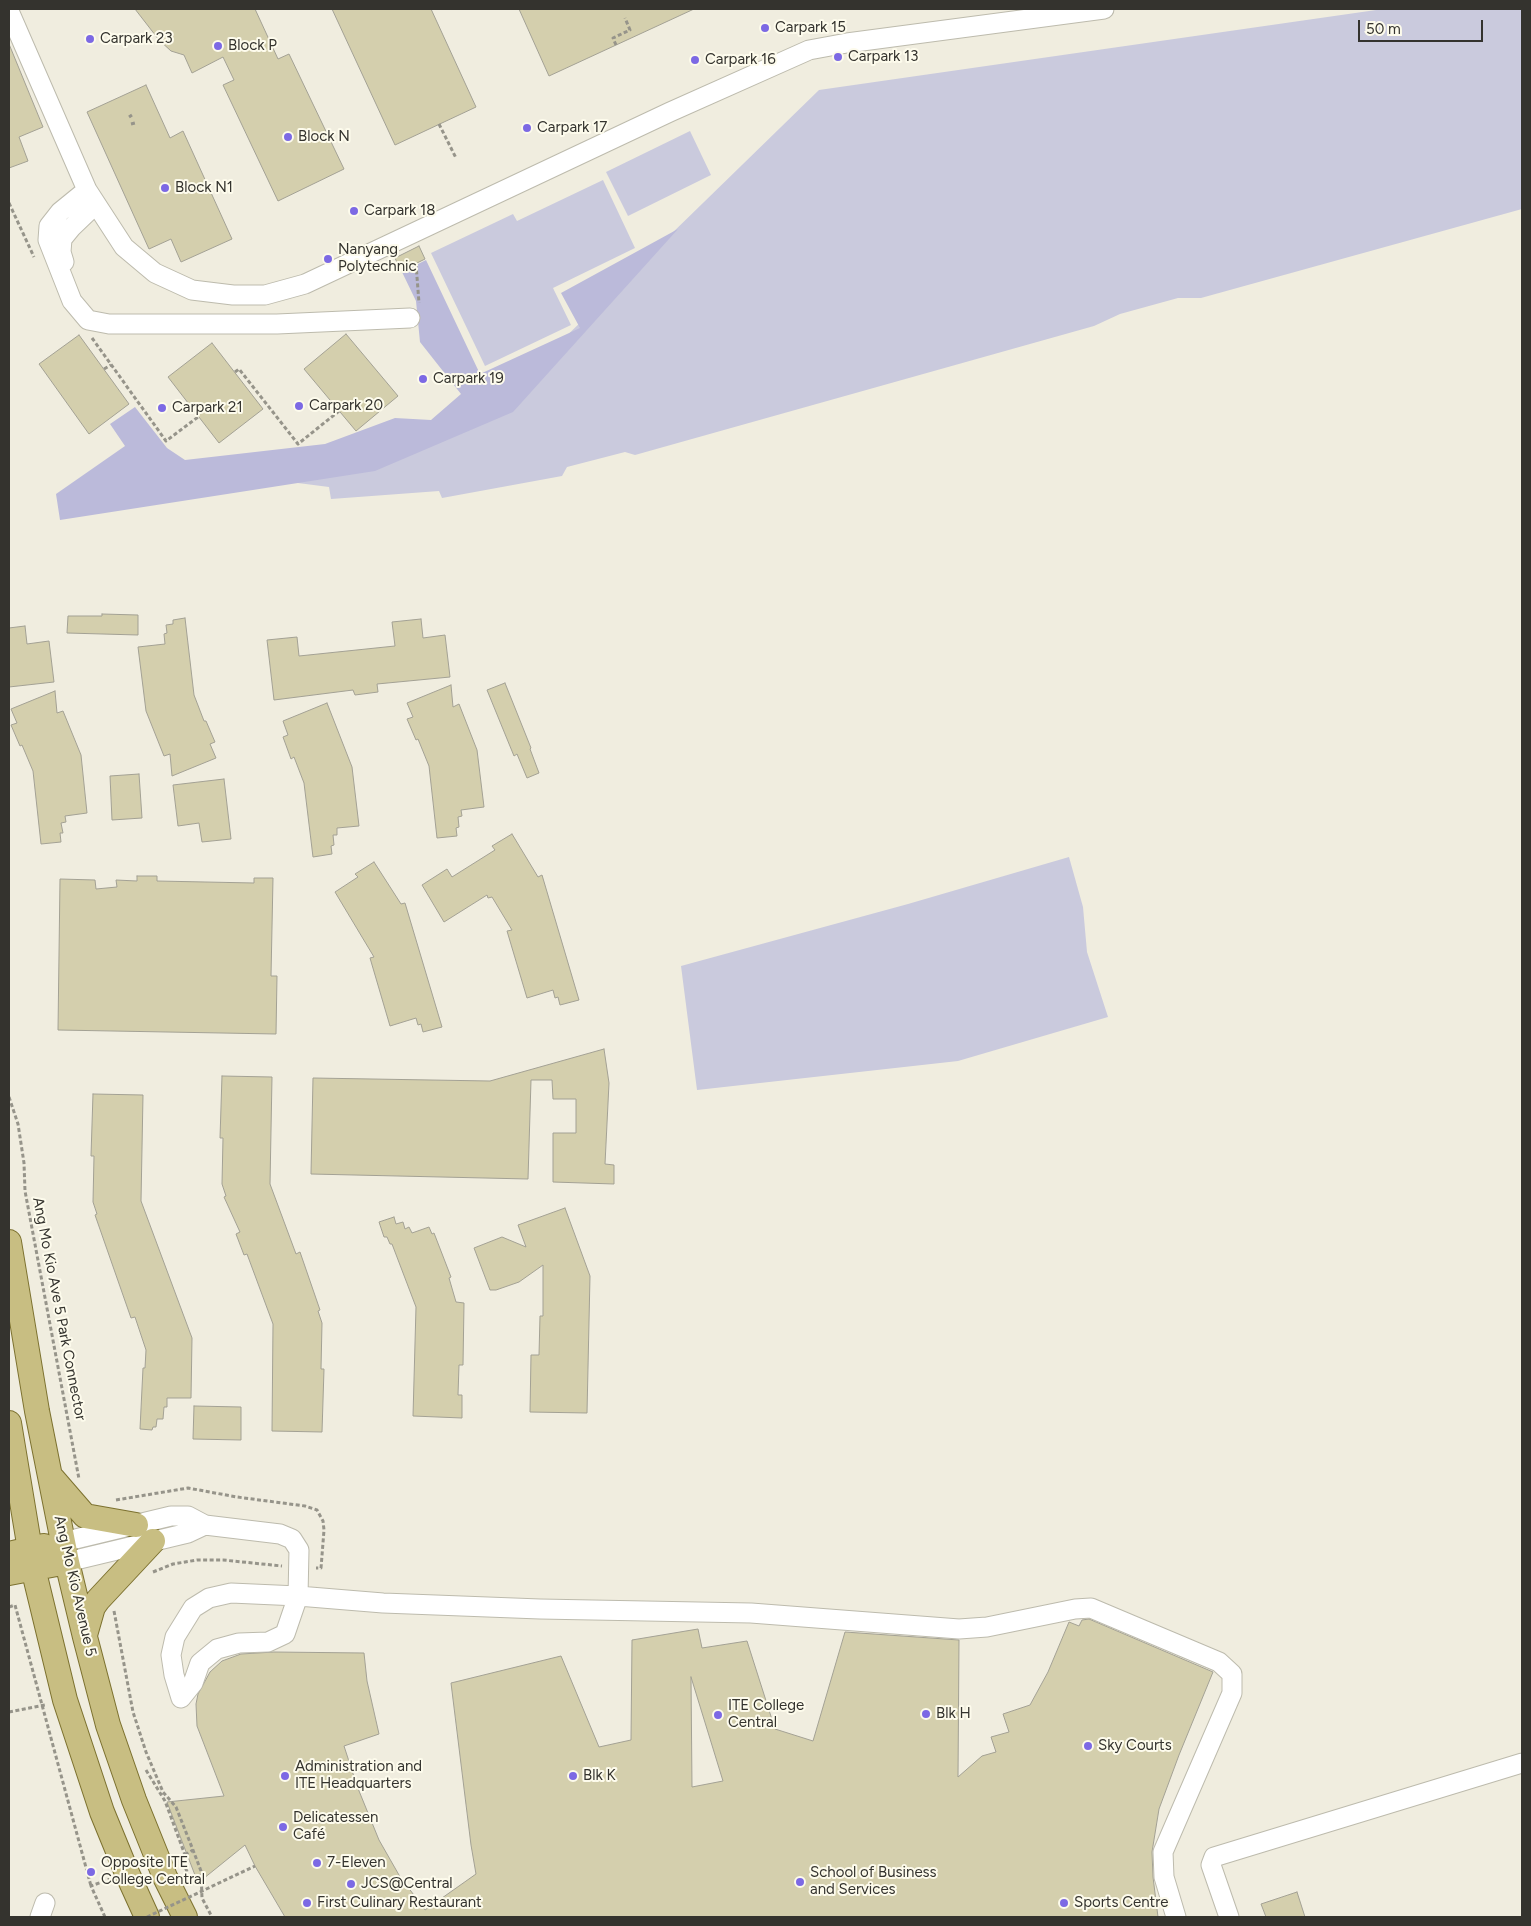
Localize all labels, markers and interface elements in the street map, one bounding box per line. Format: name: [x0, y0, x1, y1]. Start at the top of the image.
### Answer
scale bar: [1361, 10, 1486, 42]
place label: Carpark 15: [775, 19, 846, 37]
text: 50 m: [1366, 20, 1401, 38]
marker: Carpark 15: [759, 22, 771, 34]
place label: Carpark 23: [100, 30, 173, 48]
marker: Carpark 23: [84, 33, 96, 45]
place label: Block P: [228, 37, 277, 55]
marker: Block P: [212, 40, 224, 52]
place label: Carpark 13: [848, 48, 918, 66]
place label: Carpark 16: [705, 51, 776, 69]
marker: Carpark 13: [832, 51, 844, 63]
marker: Carpark 16: [689, 54, 701, 66]
place label: Carpark 17: [537, 119, 607, 137]
marker: Carpark 17: [521, 122, 533, 134]
place label: Block N: [298, 128, 350, 146]
marker: Block N: [282, 131, 294, 143]
place label: Block N1: [175, 179, 233, 197]
marker: Block N1: [159, 182, 171, 194]
place label: Carpark 18: [364, 202, 436, 220]
marker: Carpark 18: [348, 205, 360, 217]
place label: Nanyang Polytechnic: [338, 241, 417, 276]
marker: Nanyang Polytechnic: [322, 253, 334, 265]
place label: Carpark 19: [433, 370, 504, 388]
marker: Carpark 19: [417, 373, 429, 385]
place label: Carpark 20: [309, 397, 383, 415]
place label: Carpark 21: [172, 399, 243, 417]
marker: Carpark 20: [293, 400, 305, 412]
marker: Carpark 21: [156, 402, 168, 414]
street label: Ang Mo Kio Ave 5 Park Connector: [28, 1196, 90, 1422]
street label: Ang Mo Kio Avenue 5: [50, 1514, 100, 1658]
place label: ITE College Central: [728, 1697, 804, 1732]
place label: Blk H: [936, 1705, 971, 1723]
marker: Blk H: [920, 1708, 932, 1720]
marker: ITE College Central: [712, 1709, 724, 1721]
place label: Sky Courts: [1098, 1737, 1172, 1755]
marker: Sky Courts: [1082, 1740, 1094, 1752]
place label: Administration and ITE Headquarters: [295, 1758, 422, 1793]
place label: Blk K: [583, 1767, 616, 1785]
marker: Administration and ITE Headquarters: [279, 1770, 291, 1782]
marker: Blk K: [567, 1770, 579, 1782]
place label: Delicatessen Café: [293, 1809, 378, 1844]
marker: Delicatessen Café: [277, 1821, 289, 1833]
place label: Opposite ITE College Central: [101, 1854, 205, 1889]
place label: 7-Eleven: [327, 1854, 386, 1872]
marker: 7-Eleven: [311, 1857, 323, 1869]
place label: School of Business and Services: [810, 1864, 937, 1899]
marker: Opposite ITE College Central: [85, 1866, 97, 1878]
place label: JCS@Central: [361, 1875, 453, 1893]
marker: School of Business and Services: [794, 1876, 806, 1888]
marker: JCS@Central: [345, 1878, 357, 1890]
place label: First Culinary Restaurant: [317, 1894, 482, 1912]
place label: Sports Centre: [1074, 1894, 1169, 1912]
marker: First Culinary Restaurant: [301, 1897, 313, 1909]
marker: Sports Centre: [1058, 1897, 1070, 1909]

